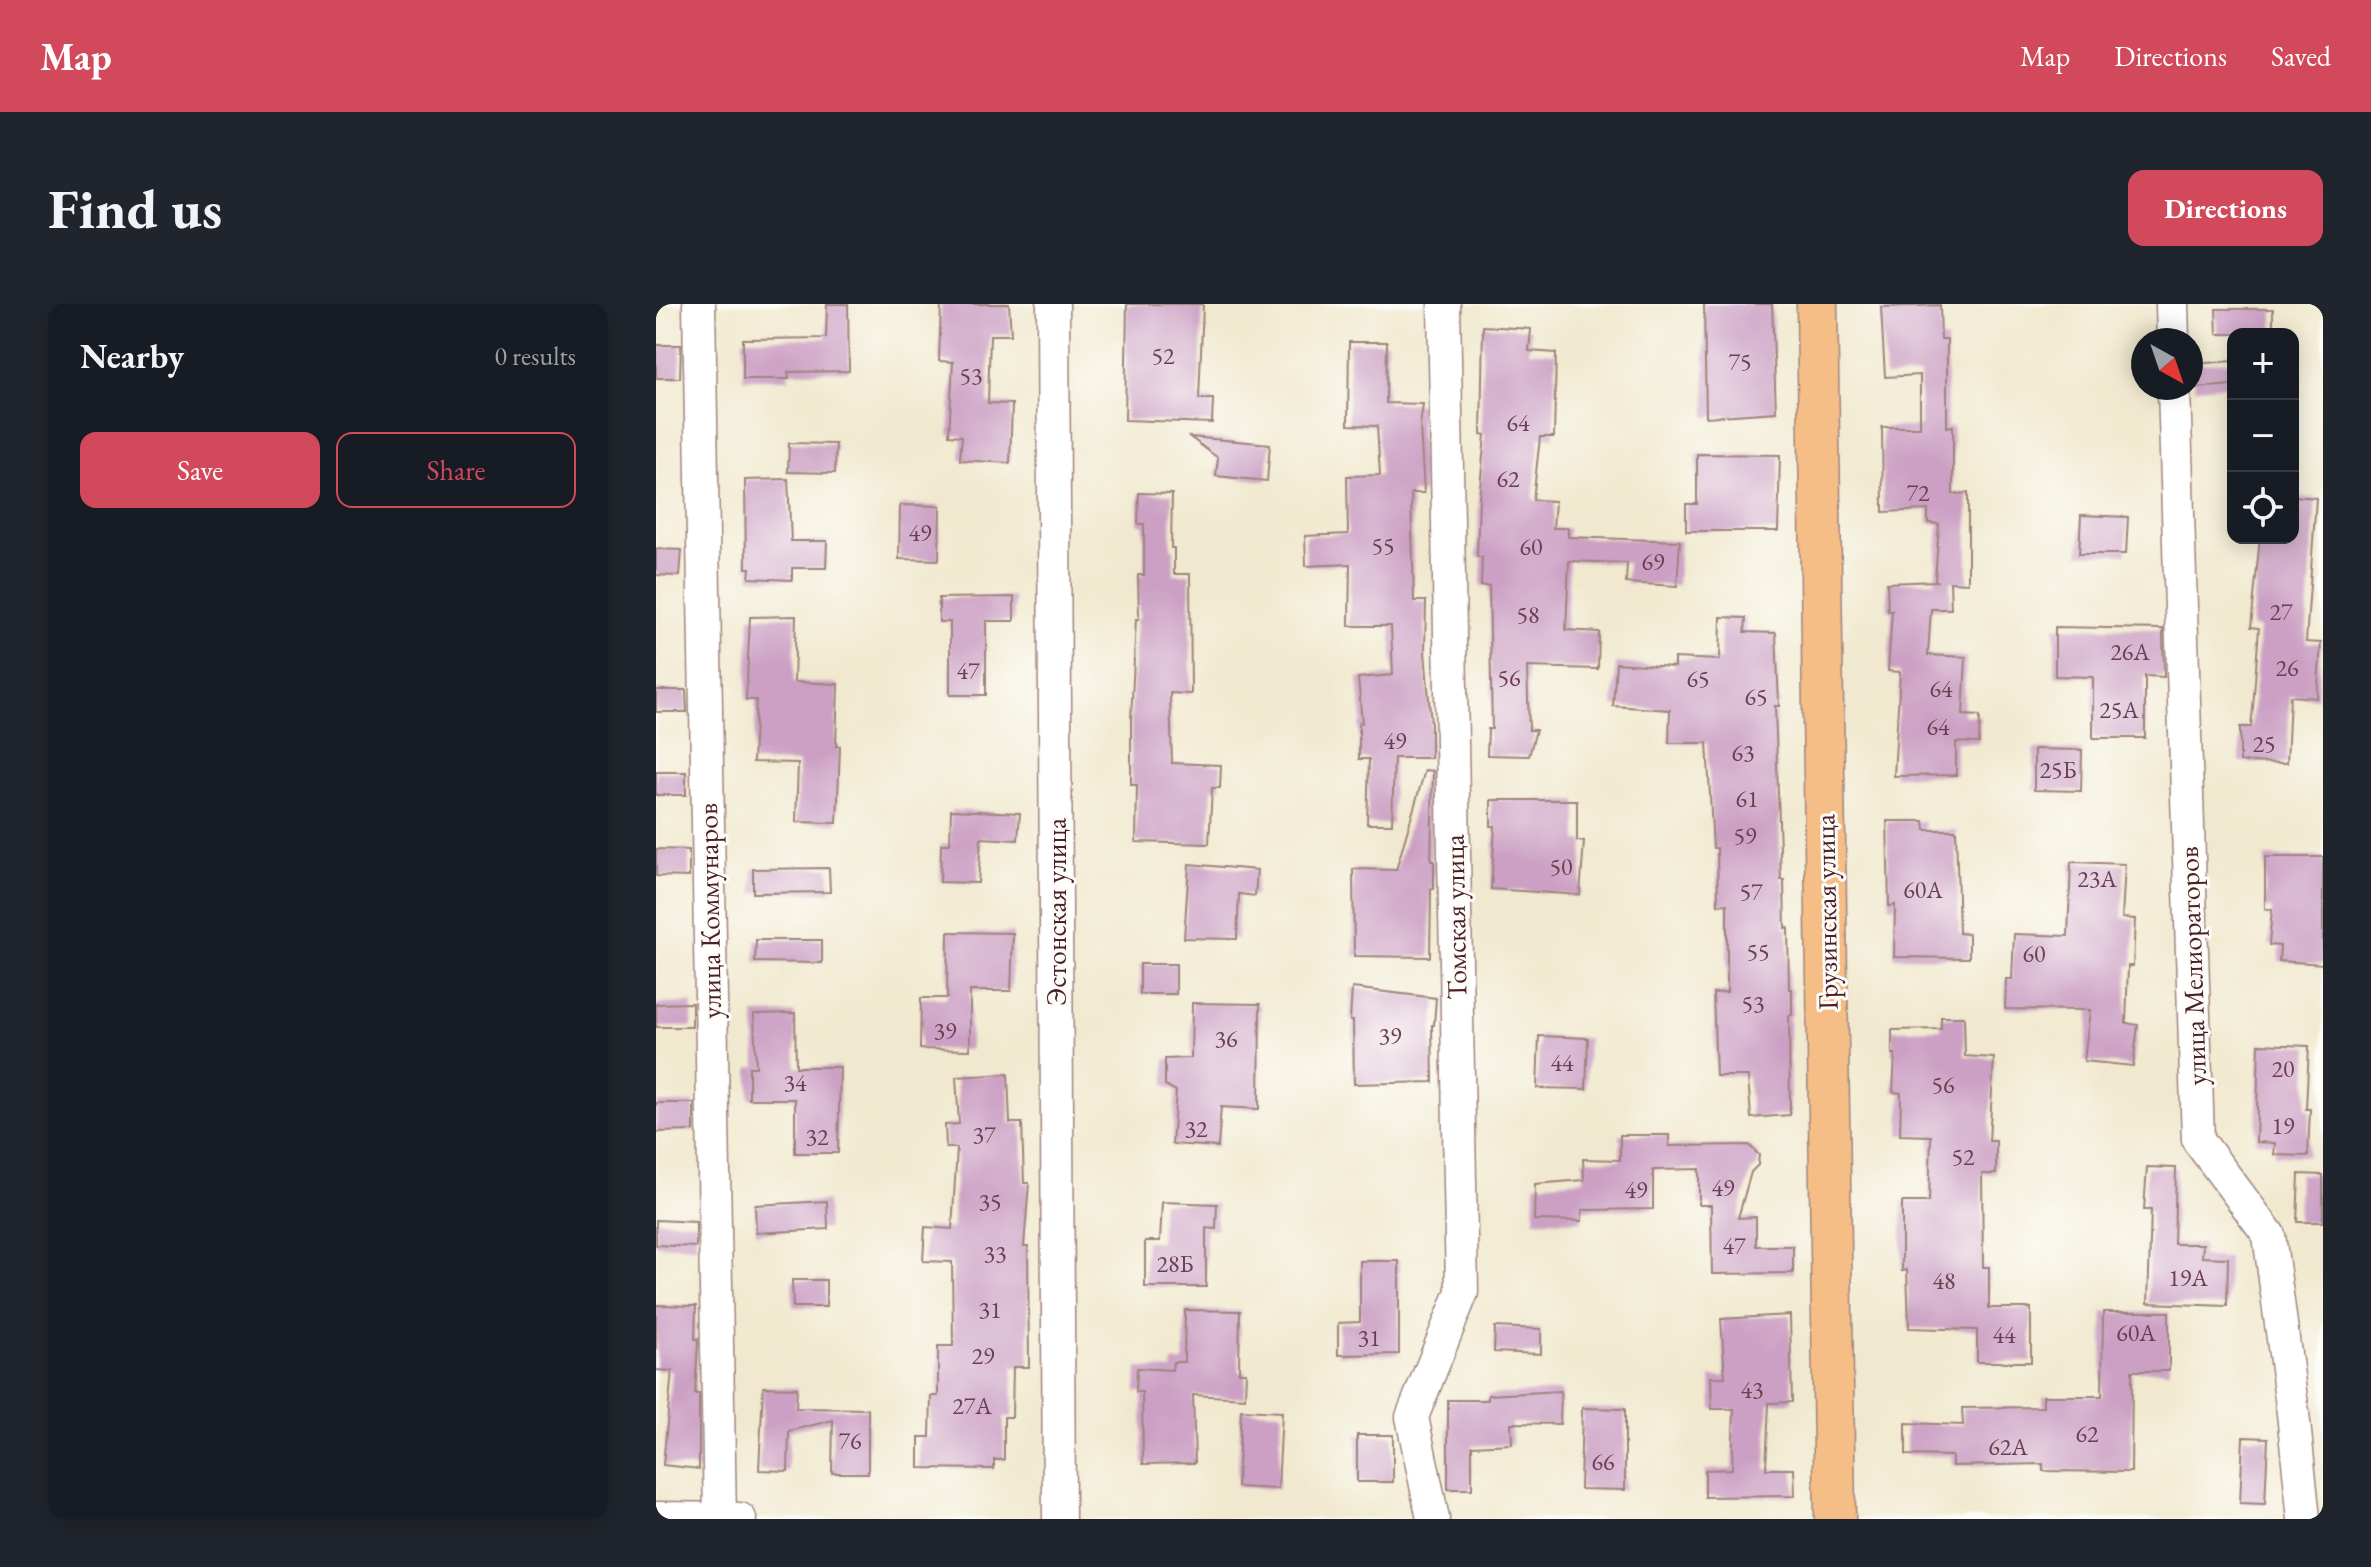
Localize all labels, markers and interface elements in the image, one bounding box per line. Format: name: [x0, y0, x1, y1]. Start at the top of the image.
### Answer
text: Map: [40, 32, 112, 81]
text: Map: [2020, 38, 2070, 74]
text: Directions: [2114, 38, 2227, 74]
text: Saved: [2271, 38, 2331, 74]
button: Directions: [2128, 170, 2323, 246]
text: Find us: [48, 172, 222, 245]
north arrow: [2131, 328, 2203, 400]
map controls: [2227, 328, 2299, 544]
button: +: [2227, 328, 2299, 400]
text: Nearby: [80, 334, 184, 378]
text: 0 results: [495, 339, 576, 373]
house number: 52: [1151, 340, 1175, 371]
house number: 75: [1728, 346, 1752, 377]
house number: 53: [959, 360, 983, 391]
button: −: [2227, 400, 2299, 472]
house number: 64: [1506, 407, 1530, 438]
button: Save: [80, 432, 320, 508]
button: Share: [336, 432, 576, 508]
house number: 62: [1496, 463, 1520, 494]
button: locate: [2227, 472, 2299, 544]
house number: 72: [1906, 477, 1930, 508]
house number: 49: [908, 517, 932, 548]
house number: 55: [1371, 530, 1395, 561]
house number: 60: [1519, 531, 1543, 562]
house number: 69: [1641, 546, 1665, 577]
house number: 27: [2269, 596, 2293, 627]
house number: 58: [1516, 599, 1540, 630]
house number: 26А: [2110, 636, 2150, 667]
house number: 26: [2275, 652, 2299, 683]
house number: 47: [956, 655, 980, 686]
house number: 56: [1497, 662, 1521, 693]
house number: 65: [1686, 663, 1710, 694]
house number: 64: [1929, 673, 1953, 704]
house number: 65: [1744, 681, 1768, 712]
house number: 25А: [2099, 694, 2139, 725]
house number: 64: [1926, 711, 1950, 742]
house number: 49: [1383, 725, 1407, 756]
house number: 25: [2252, 728, 2276, 759]
house number: 63: [1731, 737, 1755, 768]
house number: 25Б: [2039, 754, 2077, 785]
house number: 61: [1735, 783, 1759, 814]
street label: улица Коммунаров: [689, 803, 729, 1019]
street label: Грузинская улица: [1806, 813, 1846, 1010]
street label: Эстонская улица: [1038, 817, 1074, 1006]
house number: 59: [1733, 820, 1757, 851]
street label: Томская улица: [1436, 833, 1474, 1000]
street label: улица Мелиораторов: [2170, 846, 2214, 1086]
house number: 50: [1549, 851, 1573, 882]
house number: 23А: [2077, 863, 2117, 894]
house number: 60А: [1903, 874, 1943, 905]
house number: 57: [1739, 876, 1763, 907]
house number: 55: [1746, 936, 1770, 967]
house number: 60: [2022, 938, 2046, 969]
house number: 53: [1741, 988, 1765, 1019]
house number: 39: [933, 1015, 957, 1046]
house number: 39: [1378, 1020, 1402, 1051]
house number: 36: [1214, 1023, 1238, 1054]
house number: 44: [1550, 1047, 1574, 1078]
house number: 20: [2271, 1053, 2295, 1084]
house number: 34: [783, 1067, 807, 1098]
house number: 56: [1931, 1069, 1955, 1100]
house number: 19: [2271, 1110, 2295, 1141]
house number: 32: [1184, 1113, 1208, 1144]
house number: 37: [972, 1119, 996, 1150]
house number: 32: [805, 1121, 829, 1152]
house number: 52: [1951, 1141, 1975, 1172]
house number: 49: [1711, 1172, 1735, 1203]
house number: 49: [1624, 1174, 1648, 1205]
house number: 35: [978, 1186, 1002, 1217]
house number: 47: [1722, 1230, 1746, 1261]
house number: 33: [983, 1238, 1007, 1269]
house number: 28Б: [1156, 1248, 1194, 1279]
house number: 19А: [2168, 1262, 2208, 1293]
house number: 48: [1932, 1265, 1956, 1296]
house number: 31: [978, 1294, 1002, 1325]
house number: 60А: [2116, 1317, 2156, 1348]
house number: 44: [1992, 1319, 2016, 1350]
house number: 31: [1357, 1322, 1381, 1353]
house number: 29: [971, 1340, 995, 1371]
house number: 43: [1740, 1374, 1764, 1405]
house number: 27А: [952, 1390, 992, 1421]
house number: 62: [2075, 1418, 2099, 1449]
house number: 76: [838, 1425, 862, 1456]
house number: 62А: [1988, 1431, 2028, 1462]
house number: 66: [1591, 1446, 1615, 1477]

